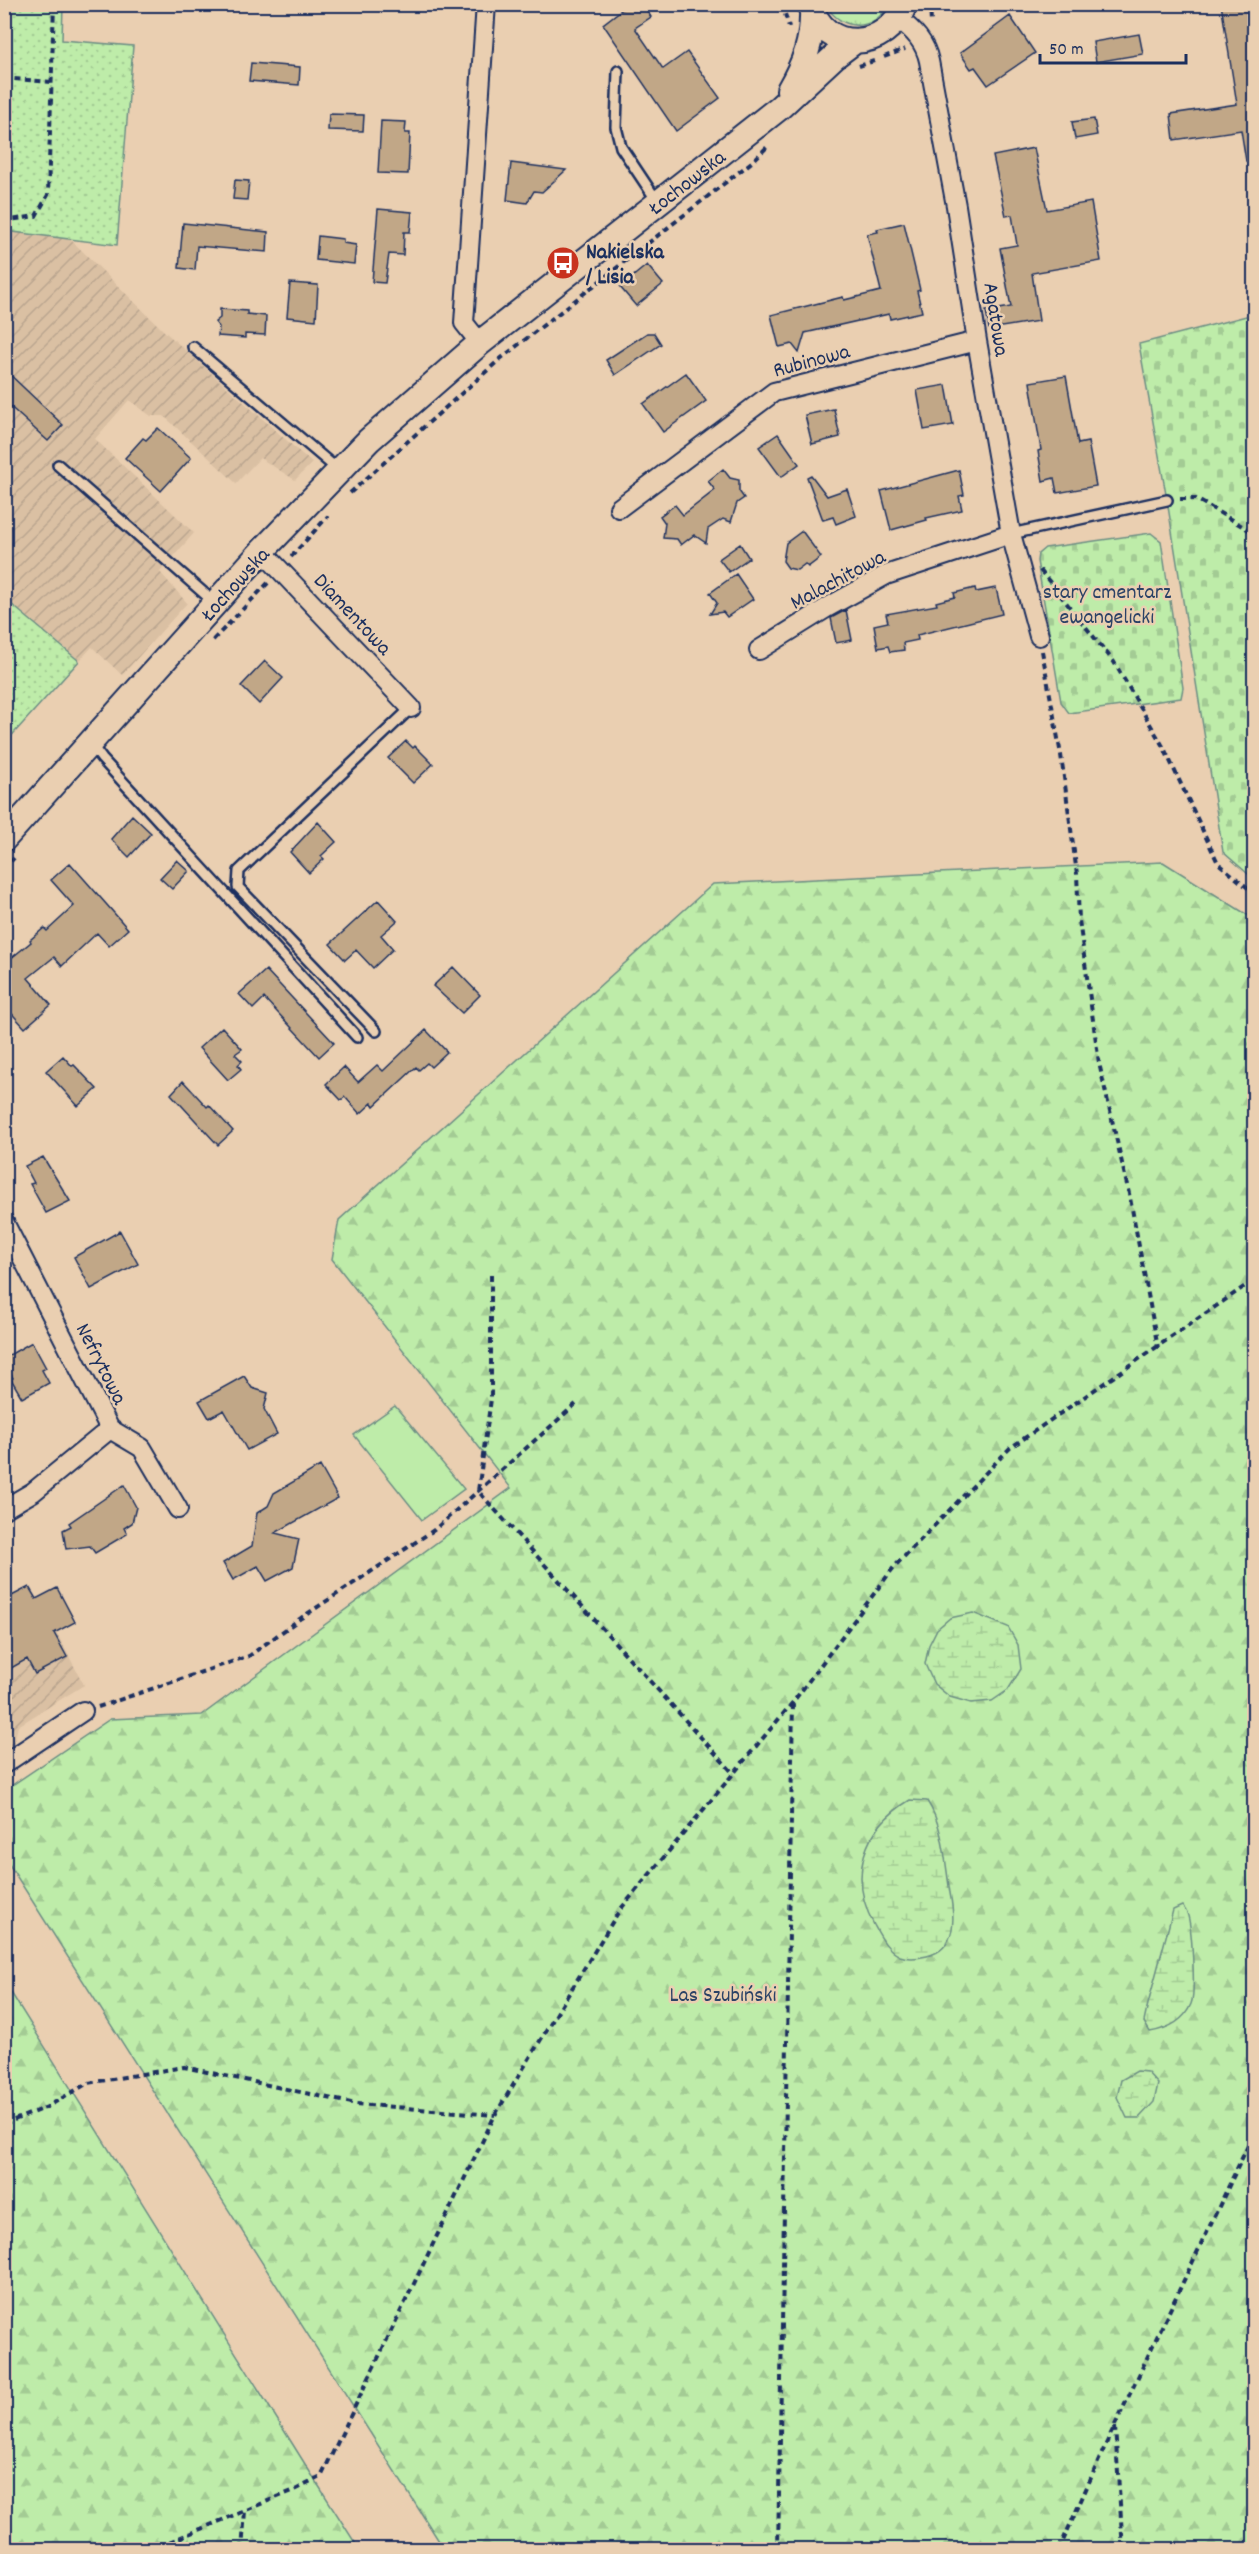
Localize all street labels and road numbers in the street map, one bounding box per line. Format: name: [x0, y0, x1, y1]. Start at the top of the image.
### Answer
street label: Łochowska: [642, 143, 734, 224]
street label: Agatowa: [973, 280, 1016, 359]
street label: Rubinowa: [770, 337, 854, 387]
street label: Łochowska: [194, 541, 279, 630]
street label: Malachitowa: [785, 543, 892, 619]
street label: Diamentowa: [305, 567, 398, 664]
street label: Nefrytowa: [66, 1318, 134, 1411]

